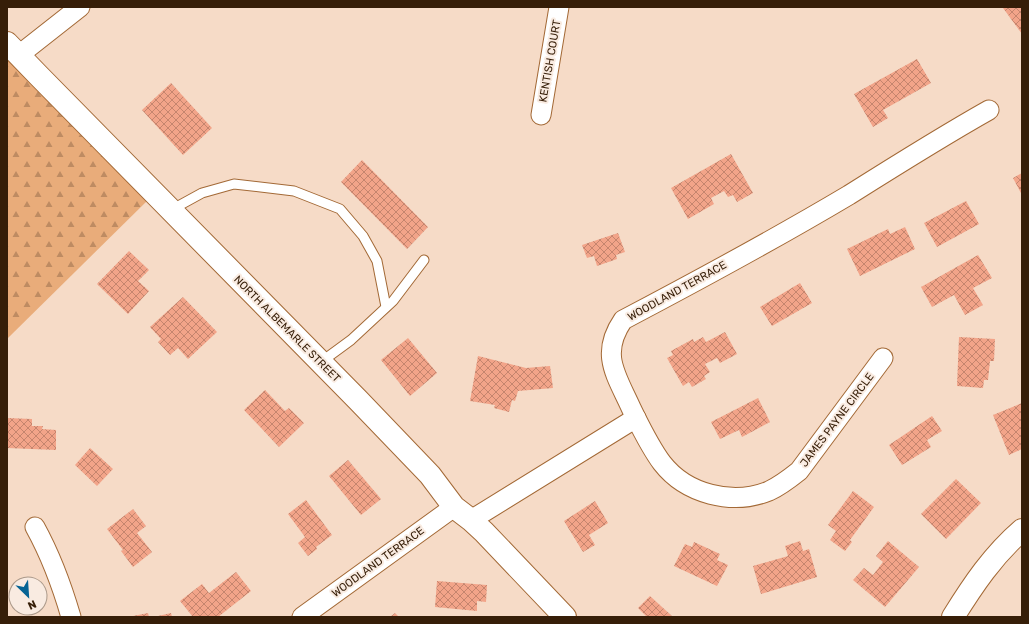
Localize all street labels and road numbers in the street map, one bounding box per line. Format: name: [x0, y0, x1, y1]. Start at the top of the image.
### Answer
street label: KENTISH COURT: [536, 18, 564, 103]
street label: WOODLAND TERRACE: [625, 258, 729, 324]
street label: NORTH ALBEMARLE STREET: [231, 273, 343, 385]
street label: JAMES PAYNE CIRCLE: [797, 370, 877, 470]
street label: WOODLAND TERRACE: [329, 524, 427, 600]

